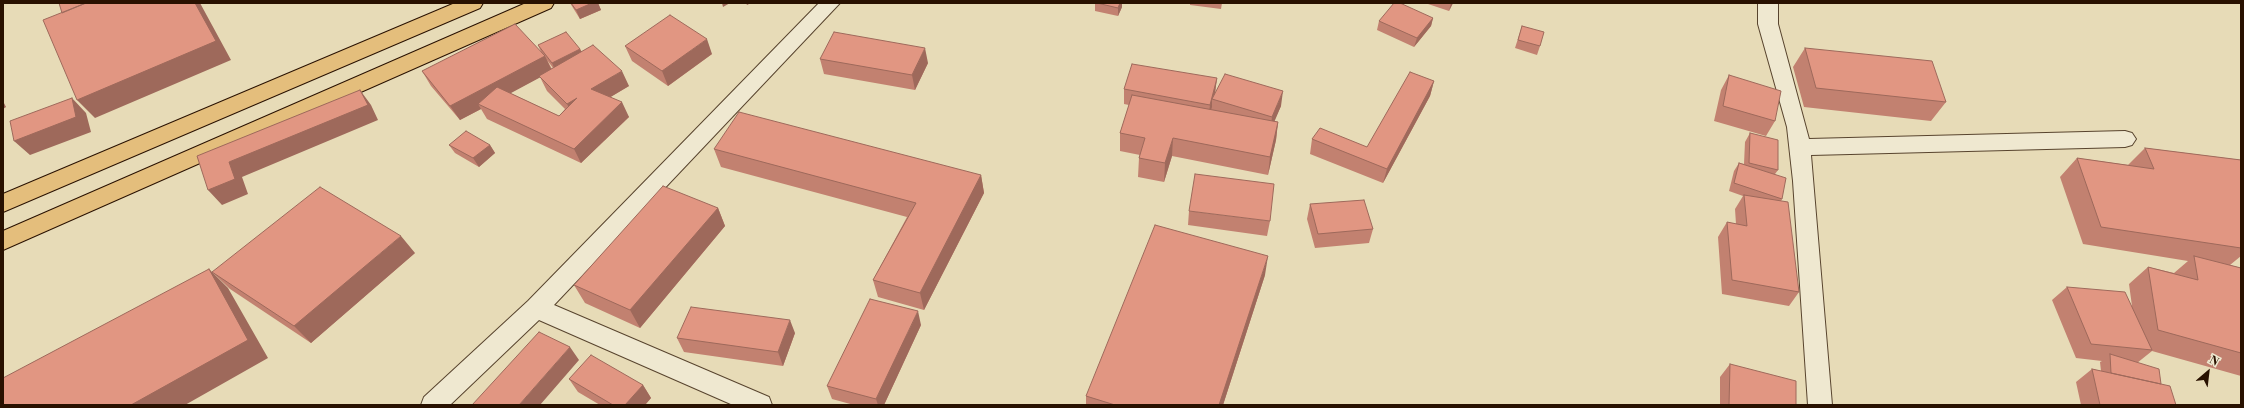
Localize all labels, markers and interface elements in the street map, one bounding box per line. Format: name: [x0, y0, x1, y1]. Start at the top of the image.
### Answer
north arrow: [2188, 352, 2228, 392]
text: N: [2206, 353, 2221, 370]

